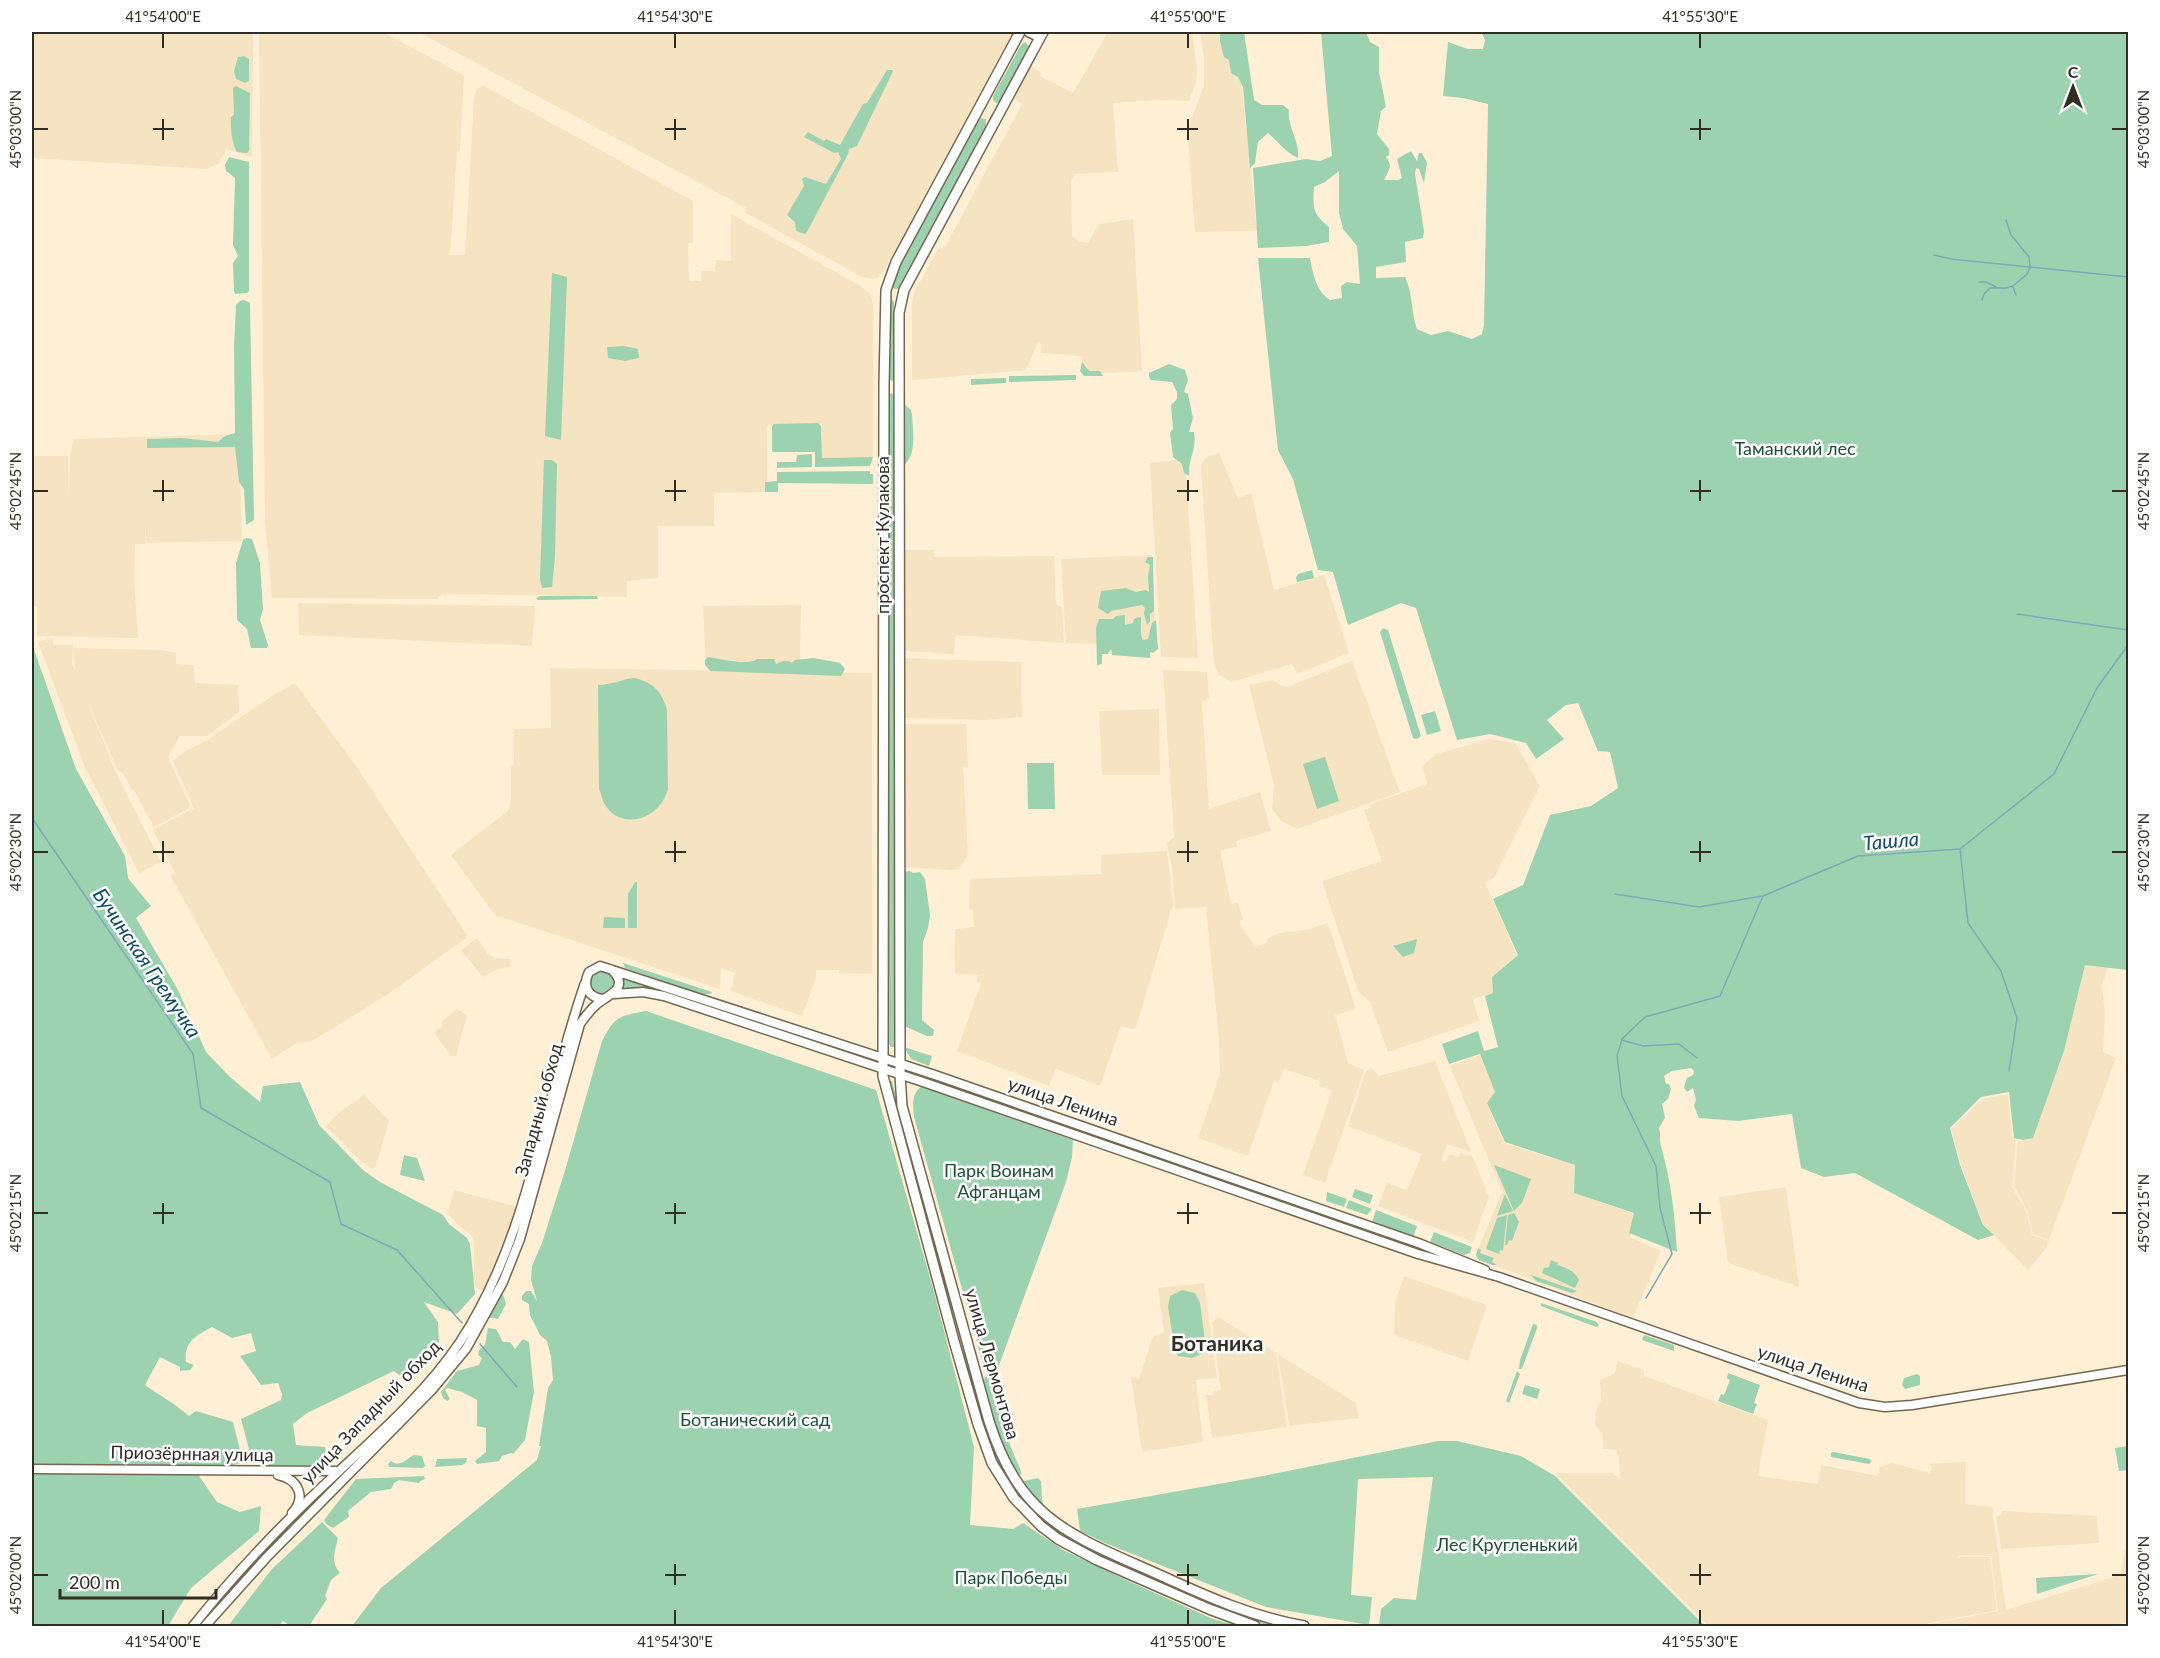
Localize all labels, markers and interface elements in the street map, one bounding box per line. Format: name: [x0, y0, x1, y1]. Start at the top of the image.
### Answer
text: 41°54'00"E: [125, 7, 201, 25]
text: 41°54'30"E: [637, 7, 713, 25]
text: 41°55'00"E: [1150, 7, 1226, 25]
text: 41°55'30"E: [1662, 7, 1738, 25]
north arrow: [2043, 57, 2103, 117]
text: С: [2068, 62, 2079, 81]
text: 45°03'00"N: [6, 90, 24, 168]
text: 45°03'00"N: [2134, 90, 2152, 168]
park label: Таманский лес: [1734, 437, 1856, 459]
text: 45°02'45"N: [6, 452, 24, 530]
text: 45°02'45"N: [2134, 452, 2152, 530]
street label: проспект Кулакова: [871, 456, 893, 614]
text: 45°02'30"N: [6, 813, 24, 891]
text: 45°02'30"N: [2134, 813, 2152, 891]
water label: Ташла: [1862, 826, 1920, 854]
water label: Бучинская Гремучка: [89, 883, 207, 1042]
street label: Западный обход: [510, 1041, 566, 1179]
street label: улица Ленина: [1005, 1072, 1122, 1130]
park label: Парк Воинам Афганцам: [944, 1159, 1054, 1202]
text: 45°02'15"N: [6, 1174, 24, 1252]
text: 45°02'15"N: [2134, 1174, 2152, 1252]
street label: улица Лермонтова: [961, 1286, 1025, 1442]
district label: Ботаника: [1171, 1330, 1263, 1355]
street label: улица Западный обход: [296, 1335, 445, 1488]
street label: улица Ленина: [1755, 1340, 1872, 1396]
park label: Ботанический сад: [680, 1408, 830, 1430]
street label: Приозёрнная улица: [110, 1441, 274, 1465]
park label: Лес Кругленький: [1435, 1533, 1578, 1555]
text: 45°02'00"N: [6, 1536, 24, 1614]
text: 45°02'00"N: [2134, 1536, 2152, 1614]
scale bar: [60, 1562, 216, 1600]
park label: Парк Победы: [954, 1566, 1068, 1588]
text: 200 m: [69, 1571, 120, 1593]
text: 41°54'00"E: [125, 1632, 201, 1650]
text: 41°54'30"E: [637, 1632, 713, 1650]
text: 41°55'00"E: [1150, 1632, 1226, 1650]
text: 41°55'30"E: [1662, 1632, 1738, 1650]

